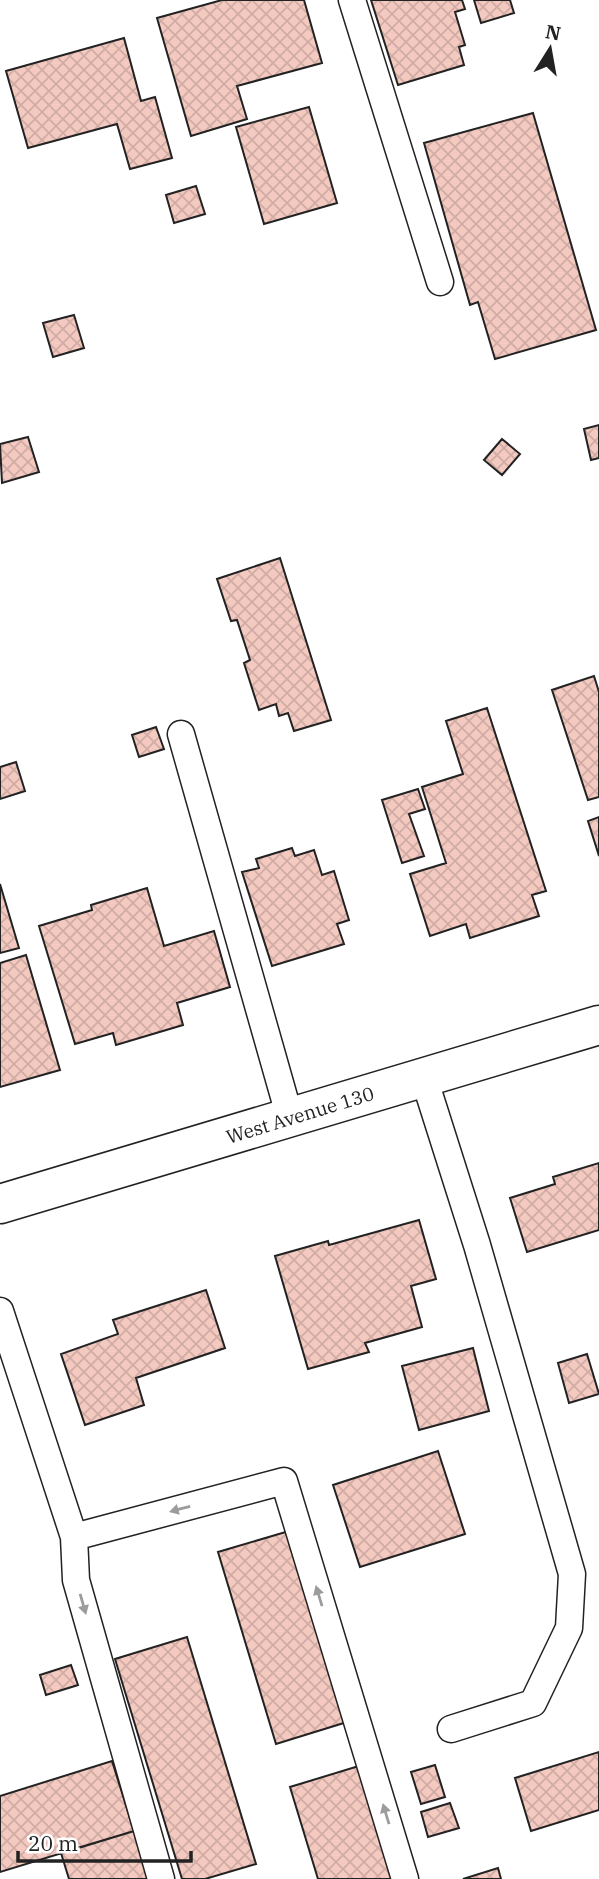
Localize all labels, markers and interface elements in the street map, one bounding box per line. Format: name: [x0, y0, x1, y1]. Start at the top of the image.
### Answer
north arrow: [515, 14, 585, 84]
text: N: [544, 19, 563, 46]
street label: West Avenue 130: [223, 1081, 377, 1149]
one-way arrow: [169, 1504, 190, 1514]
one-way arrow: [314, 1585, 324, 1606]
one-way arrow: [79, 1594, 89, 1615]
one-way arrow: [380, 1803, 390, 1824]
scale bar: [18, 1820, 191, 1864]
text: 20 m: [28, 1829, 78, 1857]

